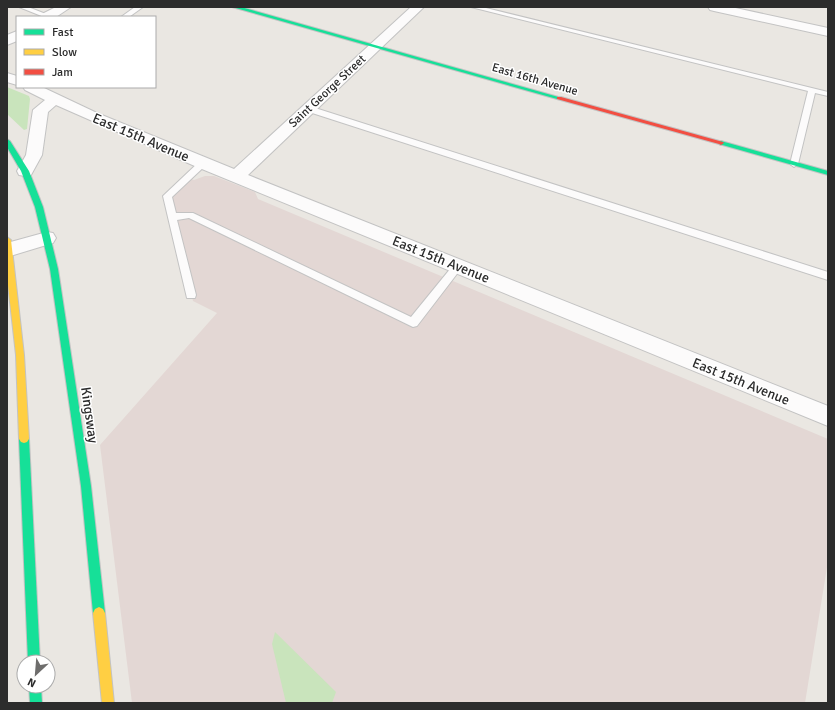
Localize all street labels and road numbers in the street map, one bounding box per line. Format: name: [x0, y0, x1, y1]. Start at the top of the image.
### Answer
street label: Saint George Street: [286, 52, 369, 131]
street label: East 16th Avenue: [490, 60, 580, 99]
street label: East 15th Avenue: [90, 109, 192, 166]
street label: East 15th Avenue: [390, 232, 492, 287]
street label: East 15th Avenue: [690, 354, 792, 409]
street label: Kingsway: [77, 386, 102, 445]

